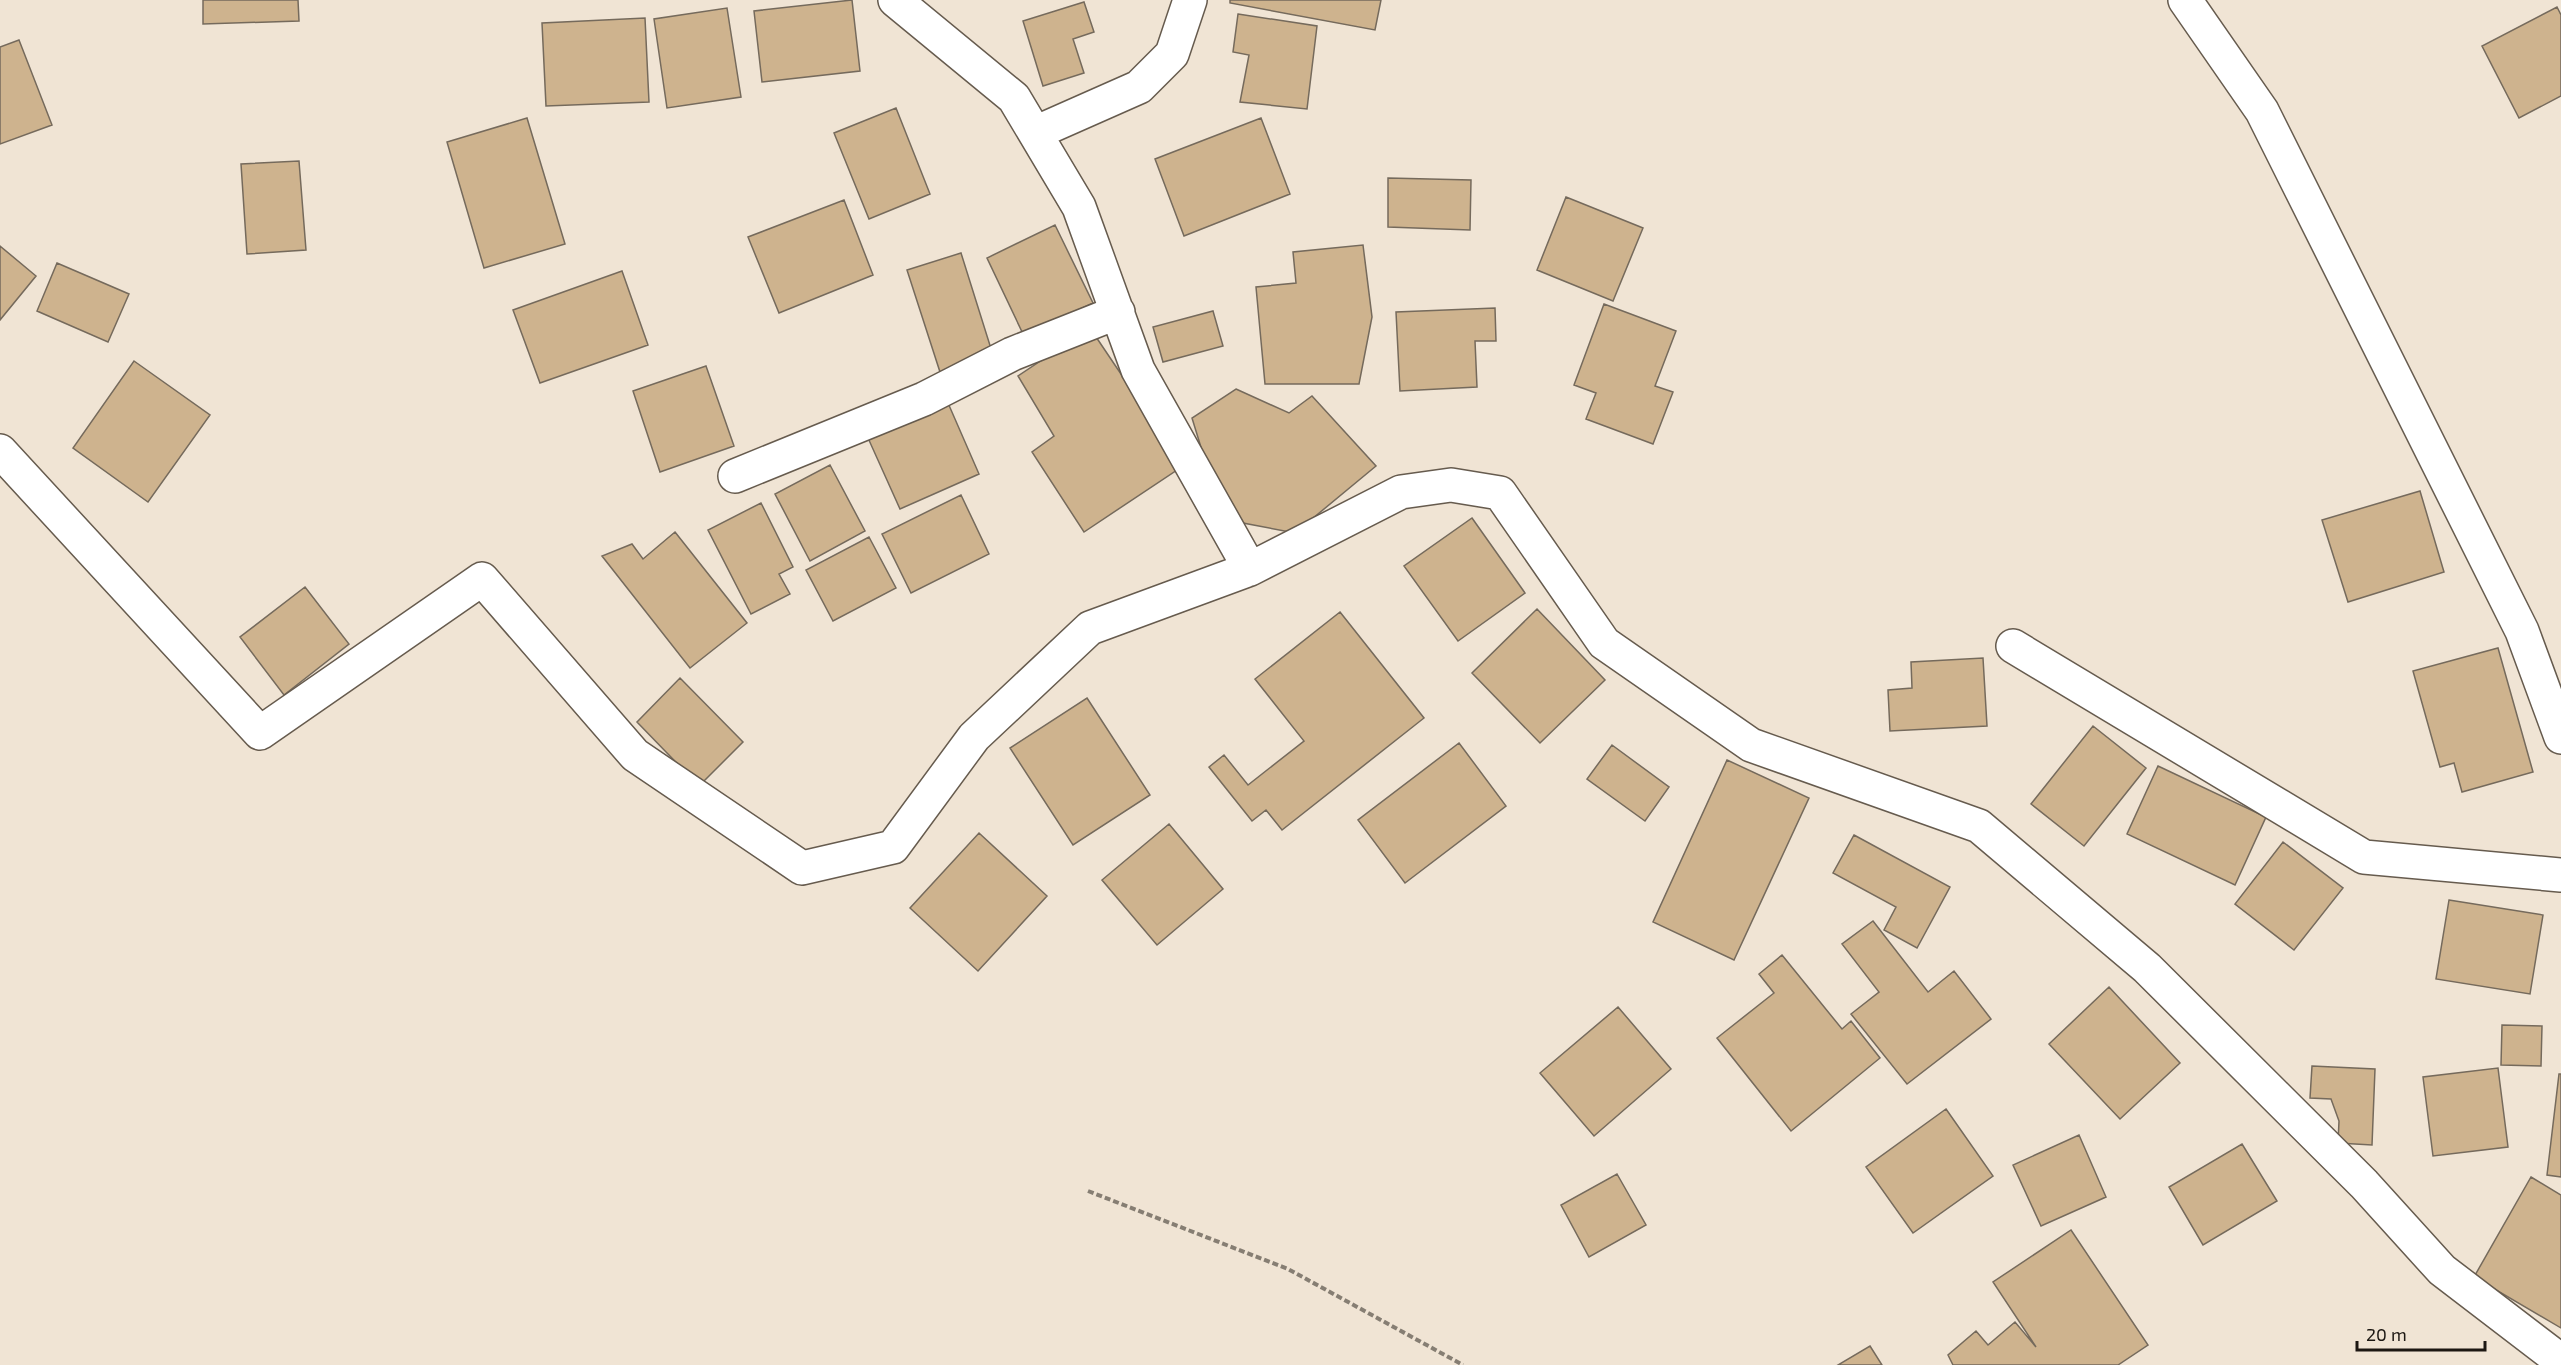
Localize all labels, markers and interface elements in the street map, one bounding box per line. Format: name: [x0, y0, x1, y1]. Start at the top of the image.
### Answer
scale bar: [2357, 1314, 2484, 1352]
text: 20 m: [2366, 1323, 2407, 1345]

